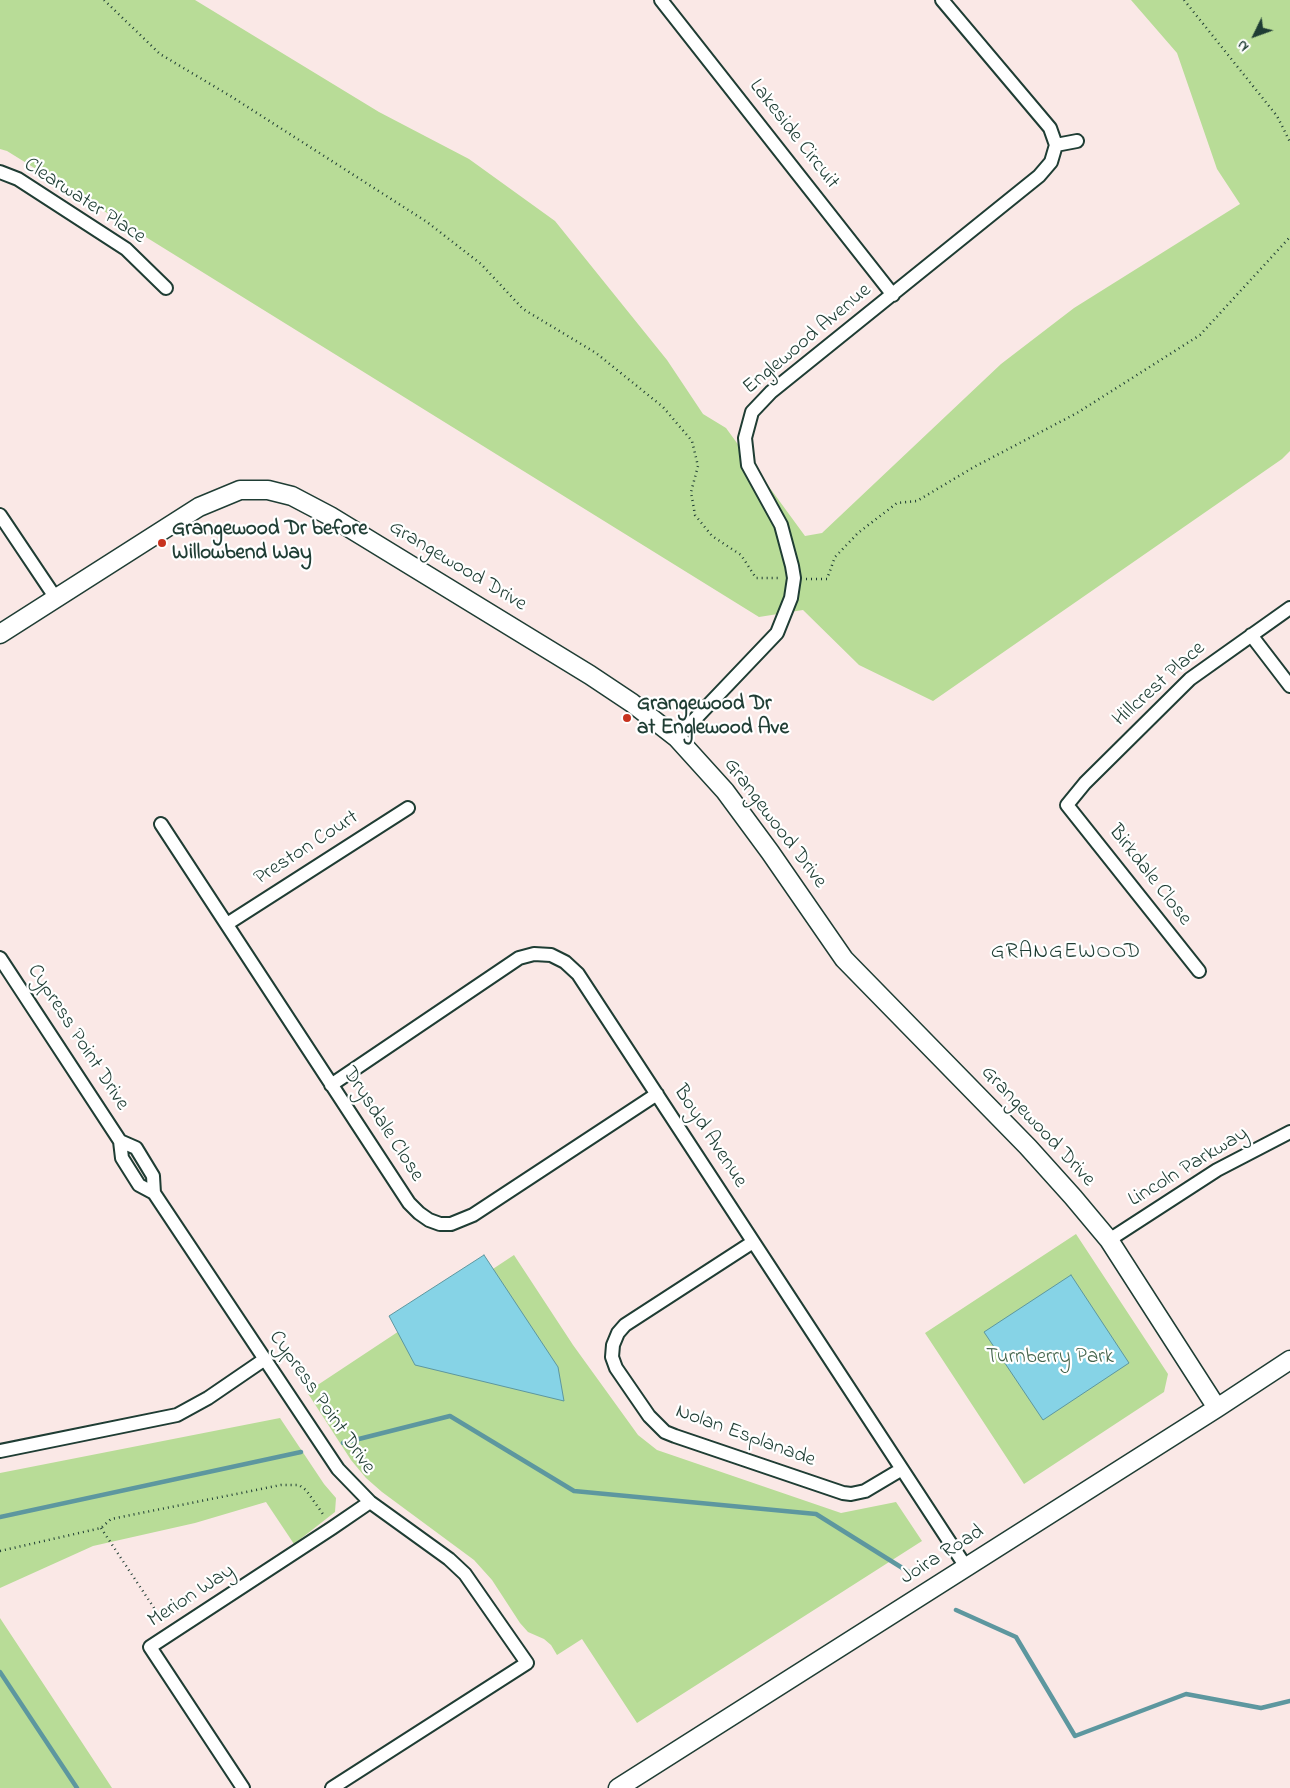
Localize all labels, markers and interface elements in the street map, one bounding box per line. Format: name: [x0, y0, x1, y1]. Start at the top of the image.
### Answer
north arrow: [1230, 10, 1280, 60]
text: N: [1233, 35, 1254, 56]
street label: Lakeside Circuit: [742, 75, 844, 195]
street label: Clearwater Place: [18, 153, 150, 251]
street label: Englewood Avenue: [739, 279, 877, 401]
street label: Grangewood Drive: [383, 516, 531, 618]
place label: Grangewood Dr before Willowbend Way: [172, 518, 368, 568]
marker: Grangewood Dr before Willowbend Way: [156, 537, 168, 549]
street label: Hillcrest Place: [1109, 637, 1211, 733]
place label: Grangewood Dr at Englewood Ave: [637, 693, 789, 743]
marker: Grangewood Dr at Englewood Ave: [621, 712, 633, 724]
street label: Grangewood Drive: [717, 754, 831, 894]
street label: Preston Court: [250, 806, 364, 892]
street label: Birkdale Close: [1102, 821, 1196, 931]
district label: GRANGEWOOD: [989, 940, 1143, 966]
street label: Cypress Point Drive: [20, 960, 134, 1116]
street label: Grangewood Drive: [974, 1061, 1100, 1193]
street label: Drysdale Close: [336, 1063, 428, 1187]
street label: Boyd Avenue: [667, 1081, 751, 1193]
street label: Lincoln Parkway: [1124, 1122, 1254, 1214]
street label: Cypress Point Drive: [262, 1326, 380, 1480]
park label: Turnberry Park: [986, 1346, 1114, 1372]
street label: Nolan Esplanade: [672, 1400, 818, 1474]
street label: Joira Road: [897, 1520, 989, 1592]
street label: Merion Way: [144, 1560, 240, 1634]

